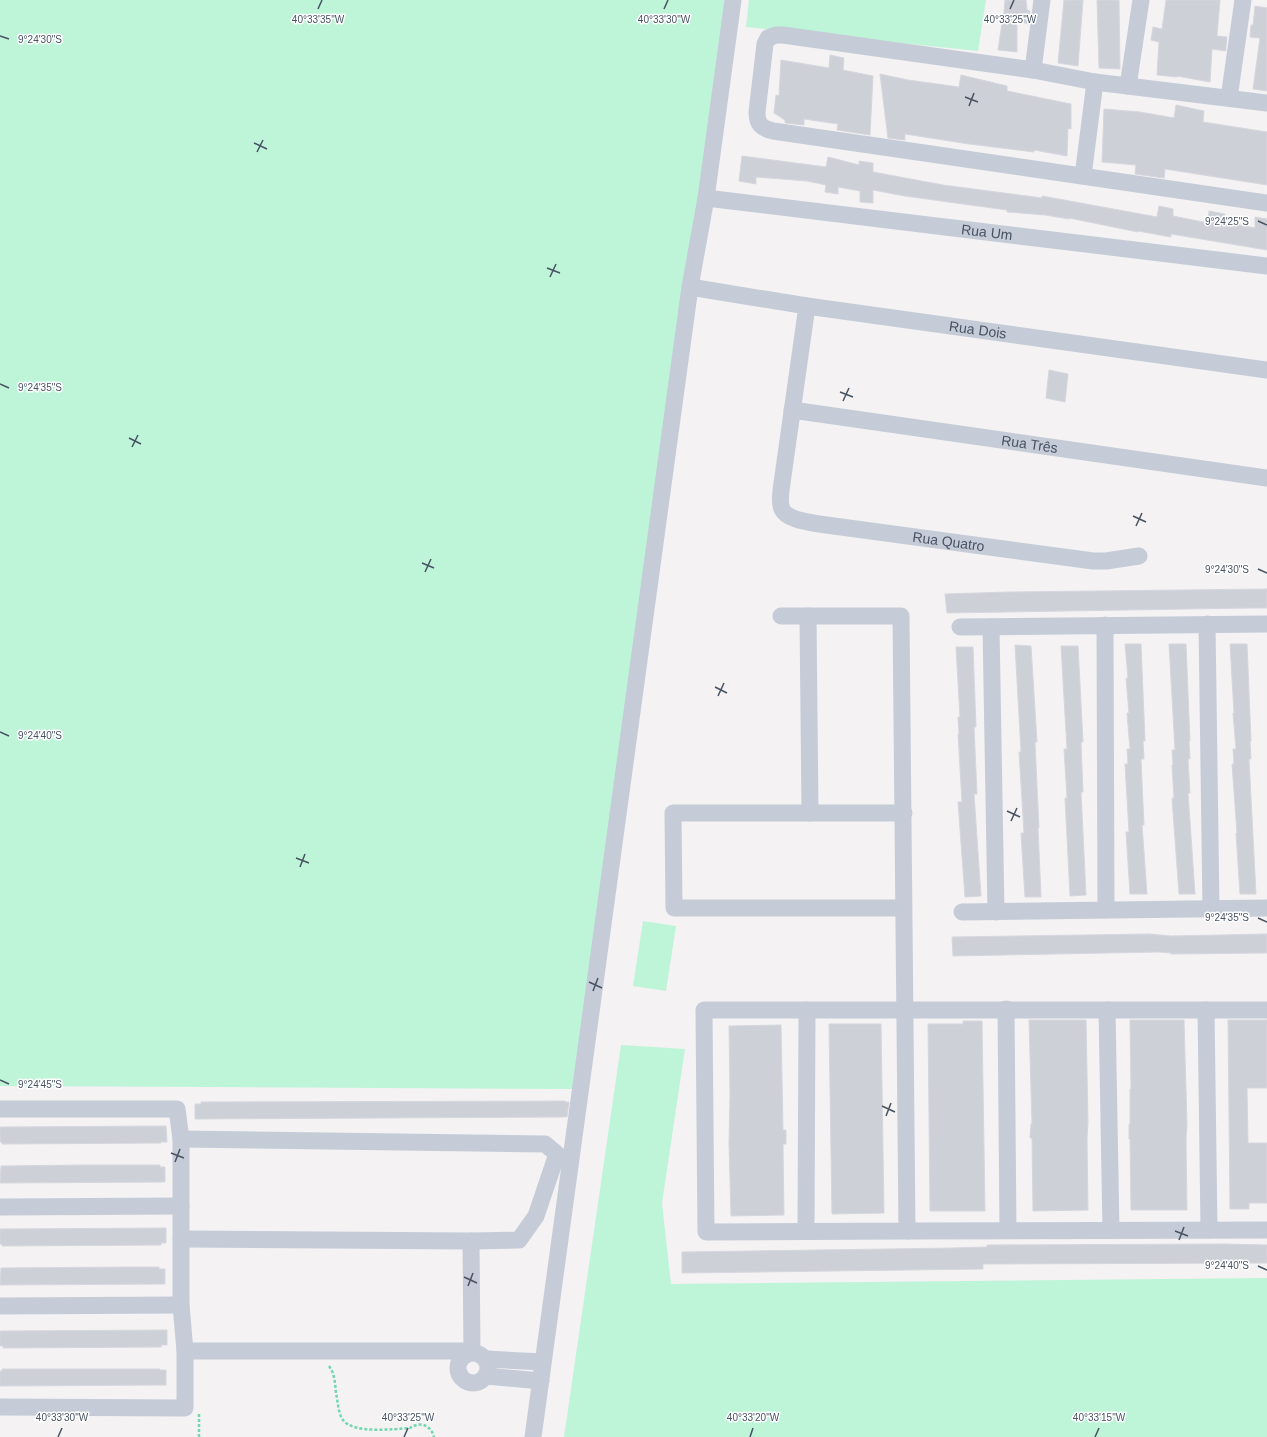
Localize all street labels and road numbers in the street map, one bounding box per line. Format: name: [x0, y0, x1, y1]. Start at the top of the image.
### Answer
street label: Rua Um: [960, 221, 1013, 243]
street label: Rua Dois: [948, 318, 1007, 342]
street label: Rua Três: [1000, 432, 1059, 456]
street label: Rua Quatro: [912, 529, 986, 554]

